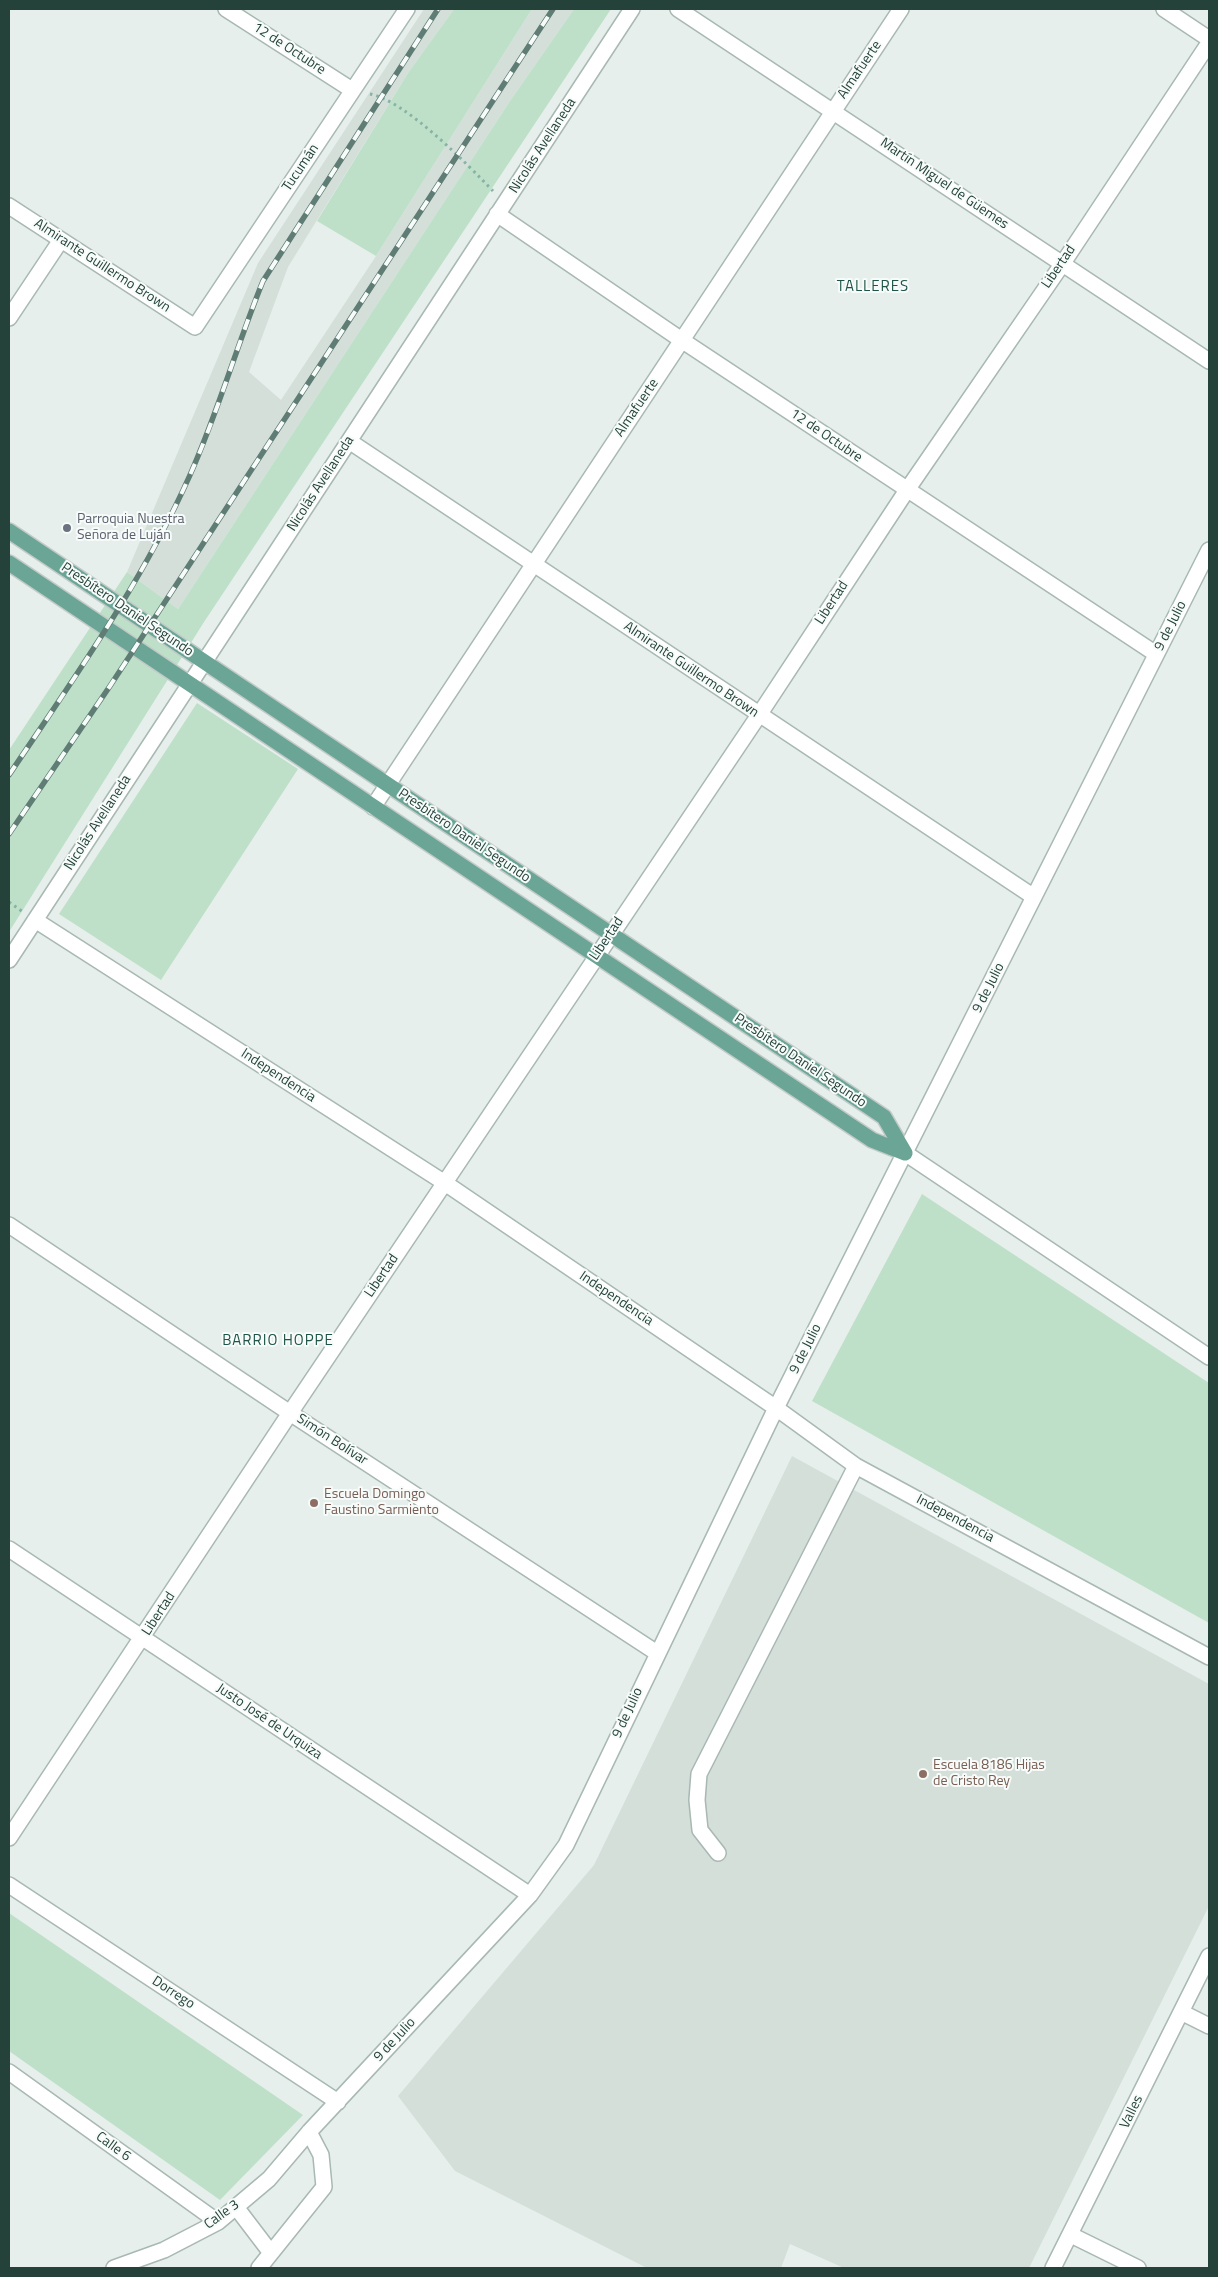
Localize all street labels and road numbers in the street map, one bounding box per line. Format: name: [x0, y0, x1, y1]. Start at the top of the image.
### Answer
street label: 12 de Octubre: [250, 19, 328, 79]
street label: Almafuerte: [835, 38, 885, 102]
street label: Nicolás Avellaneda: [506, 95, 580, 197]
street label: Martín Miguel de Güemes: [877, 135, 1011, 233]
street label: Tucumán: [279, 141, 323, 195]
street label: Almirante Guillermo Brown: [31, 216, 173, 316]
street label: Libertad: [1039, 242, 1079, 292]
street label: Almafuerte: [612, 376, 662, 440]
street label: 12 de Octubre: [787, 406, 865, 466]
street label: Nicolás Avellaneda: [284, 433, 358, 535]
street label: Presbítero Daniel Segundo: [58, 559, 196, 661]
street label: Libertad: [812, 578, 852, 628]
street label: 9 de Julio: [1151, 598, 1191, 654]
street label: Almirante Guillermo Brown: [620, 619, 762, 721]
street label: Nicolás Avellaneda: [61, 772, 135, 874]
street label: Presbítero Daniel Segundo: [395, 785, 533, 887]
street label: Libertad: [587, 914, 627, 964]
street label: 9 de Julio: [969, 960, 1009, 1016]
street label: Presbítero Daniel Segundo: [731, 1010, 869, 1112]
street label: Independencia: [238, 1046, 318, 1106]
street label: Libertad: [362, 1251, 402, 1301]
street label: Independencia: [576, 1268, 656, 1330]
street label: 9 de Julio: [786, 1321, 826, 1377]
street label: Simón Bolívar: [293, 1411, 371, 1469]
street label: Independencia: [913, 1491, 997, 1547]
street label: Libertad: [139, 1589, 179, 1639]
street label: Justo José de Urquiza: [213, 1680, 325, 1764]
street label: 9 de Julio: [609, 1685, 647, 1741]
street label: Dorrego: [148, 1973, 198, 2013]
street label: 9 de Julio: [371, 2015, 419, 2065]
street label: Valles: [1117, 2093, 1147, 2131]
street label: Calle 6: [92, 2129, 134, 2165]
street label: Calle 3: [201, 2197, 243, 2233]

